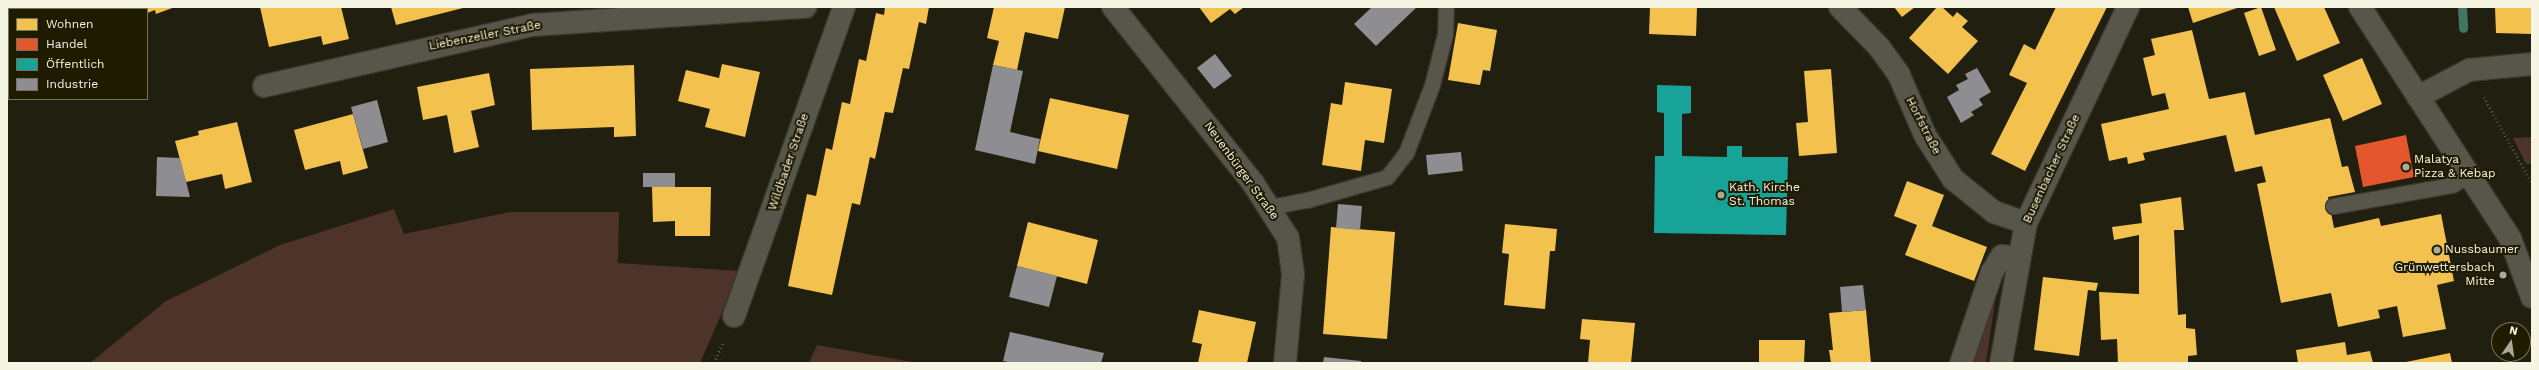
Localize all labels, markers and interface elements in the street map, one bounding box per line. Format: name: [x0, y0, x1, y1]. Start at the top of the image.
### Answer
legend: [8, 8, 148, 100]
text: Wohnen: [46, 17, 94, 31]
street label: Liebenzeller Straße: [428, 18, 542, 54]
text: Handel: [46, 37, 87, 51]
text: Öffentlich: [46, 57, 105, 71]
text: Industrie: [46, 77, 98, 91]
street label: Horfstraße: [1902, 95, 1944, 157]
street label: Wildbader Straße: [766, 111, 812, 213]
street label: Busenbacher Straße: [2020, 112, 2084, 226]
street label: Neuenbürger Straße: [1201, 119, 1281, 223]
place label: Malatya Pizza & Kebap: [2414, 153, 2496, 181]
marker: Malatya Pizza & Kebap: [2401, 162, 2411, 172]
place label: Kath. Kirche St. Thomas: [1729, 181, 1800, 209]
marker: Kath. Kirche St. Thomas: [1716, 190, 1726, 200]
place label: Nussbaumer: [2445, 243, 2519, 257]
marker: Nussbaumer: [2432, 245, 2442, 255]
place label: Grünwettersbach Mitte: [2394, 261, 2495, 289]
marker: Grünwettersbach Mitte: [2498, 270, 2508, 280]
north arrow: [2491, 322, 2531, 362]
text: N: [2508, 324, 2519, 338]

